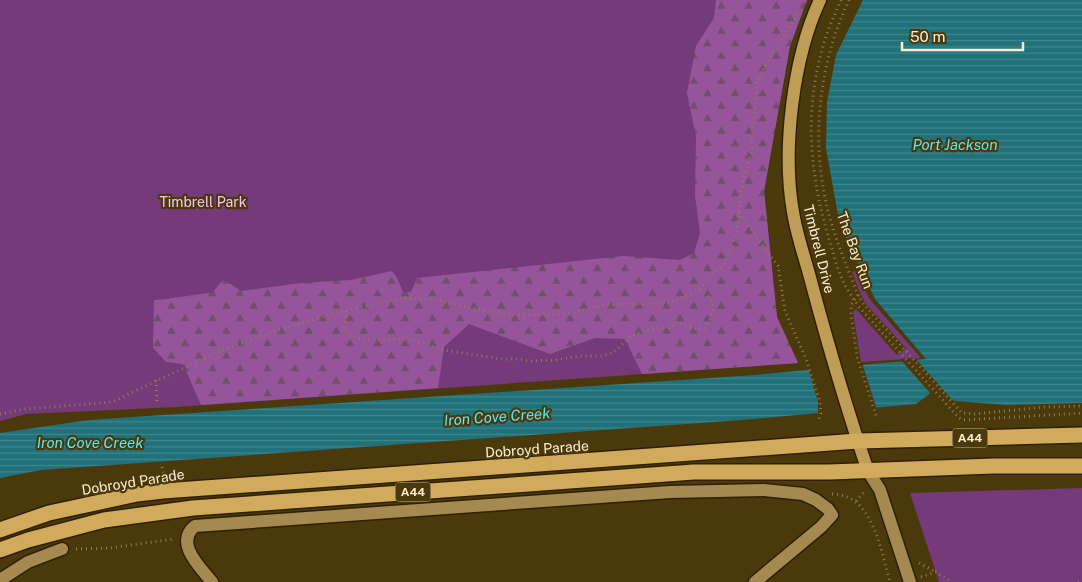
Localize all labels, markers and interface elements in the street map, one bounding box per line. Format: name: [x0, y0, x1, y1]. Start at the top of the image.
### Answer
scale bar: [902, 20, 1023, 52]
text: 50 m: [910, 28, 945, 45]
water label: Port Jackson: [912, 136, 998, 153]
park label: Timbrell Park: [159, 194, 247, 210]
street label: Timbrell Drive: [800, 203, 838, 295]
street label: The Bay Run: [834, 209, 876, 291]
water label: Iron Cove Creek: [443, 404, 552, 429]
road number: A44: [952, 428, 988, 448]
water label: Iron Cove Creek: [37, 434, 144, 451]
street label: Dobroyd Parade: [485, 437, 590, 461]
street label: Dobroyd Parade: [80, 466, 186, 498]
road number: A44: [396, 482, 430, 502]

